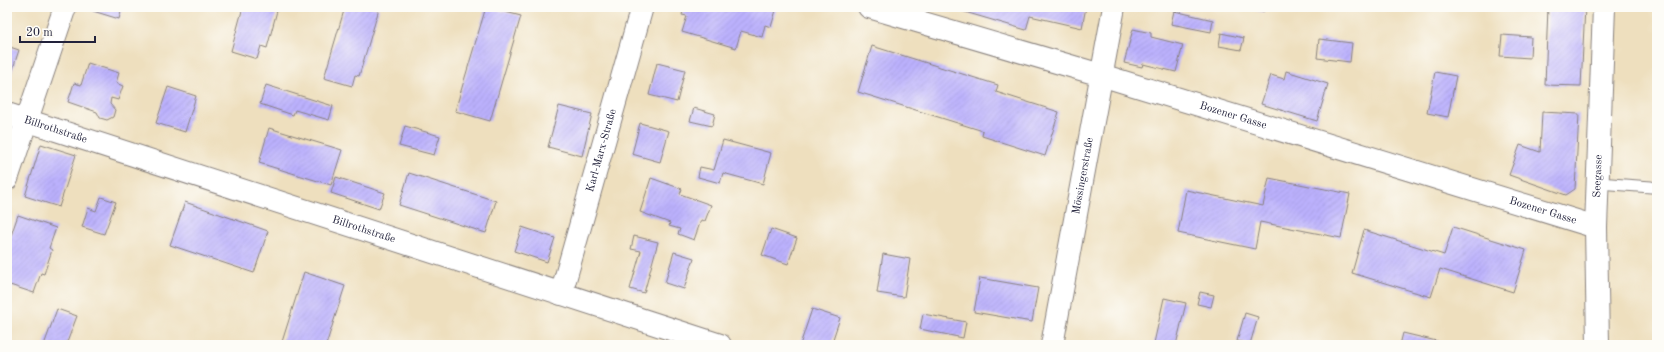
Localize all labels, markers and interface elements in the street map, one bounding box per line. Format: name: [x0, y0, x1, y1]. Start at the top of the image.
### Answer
scale bar: [20, 18, 95, 44]
text: 20 m: [26, 27, 53, 39]
street label: Bozener Gasse: [1198, 100, 1268, 131]
street label: Karl-Marx-Straße: [585, 108, 618, 193]
street label: Billrothstraße: [23, 114, 89, 145]
street label: Mössingerstraße: [1071, 136, 1095, 215]
street label: Seegasse: [1592, 154, 1604, 198]
street label: Bozener Gasse: [1508, 195, 1578, 226]
street label: Billrothstraße: [331, 214, 397, 245]

